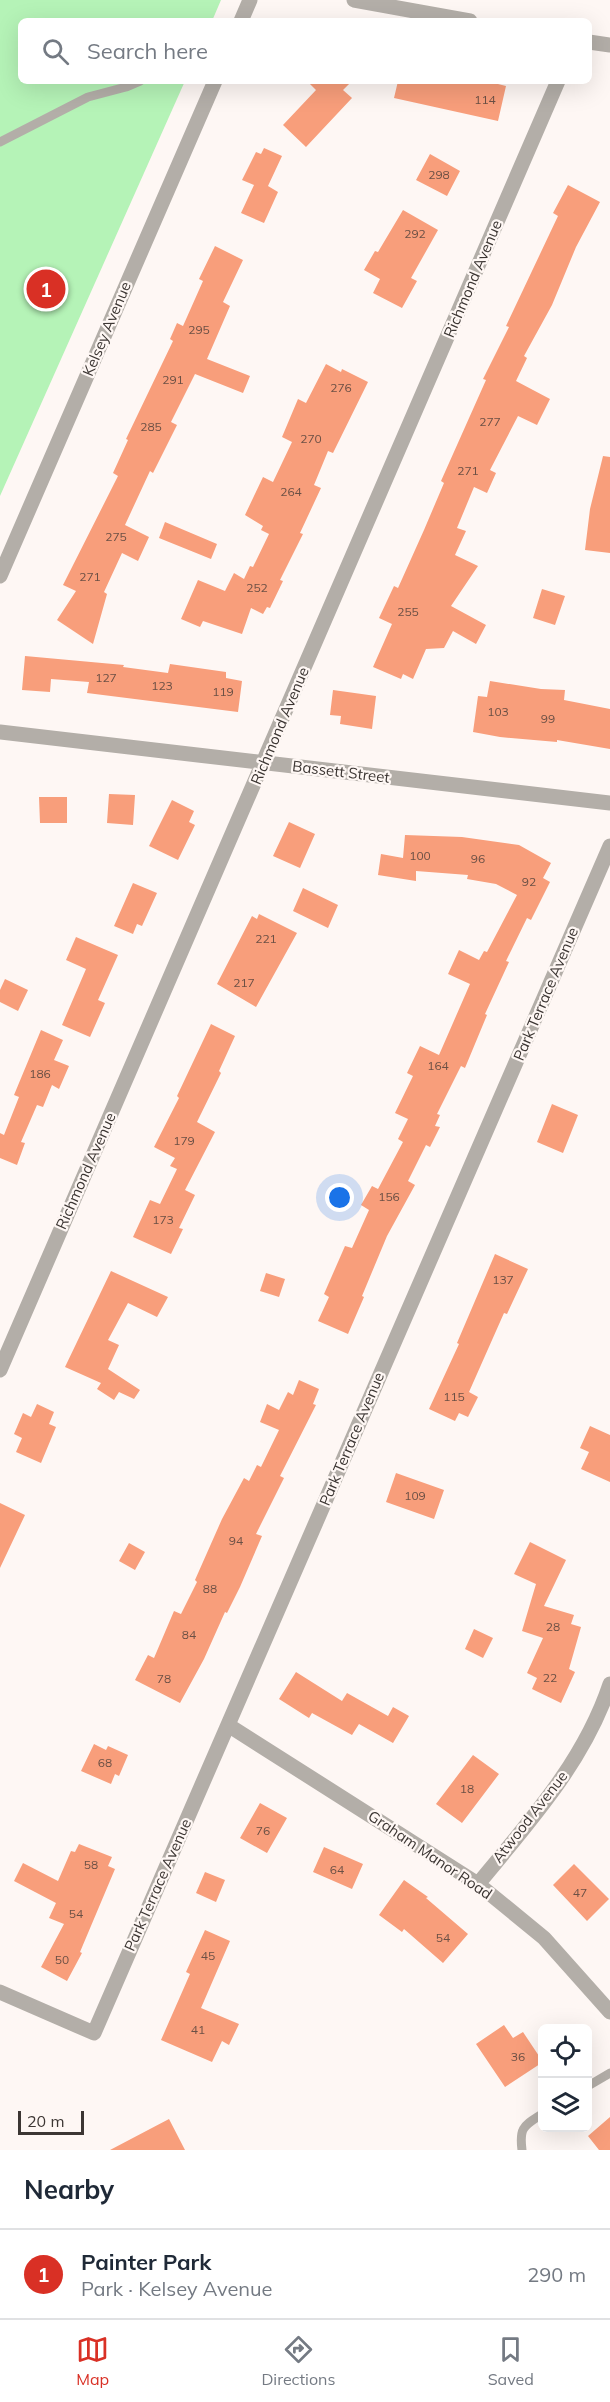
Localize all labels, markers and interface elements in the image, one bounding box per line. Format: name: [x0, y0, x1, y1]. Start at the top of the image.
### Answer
search box: [18, 18, 592, 84]
icon: search: [39, 35, 72, 68]
text: Search here: [87, 37, 208, 65]
house number: 114: [474, 92, 496, 107]
house number: 298: [428, 167, 450, 182]
street label: Richmond Avenue: [439, 217, 506, 340]
house number: 292: [404, 226, 426, 241]
pin: 1: [26, 266, 66, 312]
street label: Kelsey Avenue: [78, 279, 135, 379]
house number: 295: [188, 322, 210, 337]
house number: 291: [162, 372, 184, 387]
house number: 276: [330, 380, 352, 395]
house number: 277: [479, 414, 501, 429]
house number: 285: [140, 419, 162, 434]
house number: 270: [300, 431, 322, 446]
house number: 271: [457, 463, 479, 478]
house number: 264: [280, 484, 302, 499]
house number: 275: [105, 529, 127, 544]
house number: 271: [79, 569, 101, 584]
house number: 252: [246, 580, 268, 595]
house number: 255: [397, 604, 419, 619]
street label: Richmond Avenue: [246, 664, 313, 787]
house number: 127: [95, 670, 117, 685]
house number: 123: [151, 678, 173, 693]
house number: 119: [212, 684, 234, 699]
house number: 103: [487, 704, 509, 719]
house number: 99: [541, 711, 555, 726]
street label: Bassett Street: [291, 756, 391, 787]
house number: 100: [409, 848, 431, 863]
house number: 96: [471, 851, 485, 866]
house number: 92: [522, 874, 536, 889]
street label: Park Terrace Avenue: [509, 924, 582, 1063]
house number: 221: [255, 931, 277, 946]
house number: 217: [233, 975, 255, 990]
house number: 164: [427, 1058, 449, 1073]
house number: 186: [29, 1066, 51, 1081]
street label: Richmond Avenue: [51, 1109, 120, 1232]
house number: 179: [173, 1133, 195, 1148]
your location: [325, 1183, 354, 1212]
house number: 156: [378, 1189, 400, 1204]
house number: 173: [152, 1212, 174, 1227]
house number: 137: [492, 1272, 514, 1287]
street label: Park Terrace Avenue: [315, 1369, 388, 1508]
house number: 115: [443, 1389, 465, 1404]
house number: 109: [404, 1488, 426, 1503]
house number: 94: [229, 1533, 243, 1548]
house number: 88: [203, 1581, 217, 1596]
house number: 28: [546, 1619, 560, 1634]
house number: 84: [182, 1627, 196, 1642]
house number: 22: [543, 1670, 557, 1685]
house number: 78: [157, 1671, 171, 1686]
house number: 68: [98, 1755, 112, 1770]
street label: Atwood Avenue: [488, 1767, 571, 1866]
house number: 18: [460, 1781, 474, 1796]
street label: Graham Manor Road: [365, 1806, 496, 1903]
street label: Park Terrace Avenue: [120, 1816, 195, 1954]
house number: 76: [256, 1823, 270, 1838]
house number: 58: [84, 1857, 98, 1872]
house number: 64: [330, 1862, 344, 1877]
house number: 47: [573, 1885, 587, 1900]
house number: 54: [69, 1906, 83, 1921]
house number: 54: [436, 1930, 450, 1945]
house number: 45: [201, 1948, 215, 1963]
house number: 50: [55, 1952, 69, 1967]
house number: 41: [191, 2022, 205, 2037]
map controls: [538, 2024, 592, 2132]
button: locate: [538, 2024, 592, 2078]
house number: 36: [511, 2049, 525, 2064]
button: layers: [538, 2078, 592, 2132]
scale bar: [18, 2108, 84, 2136]
text: 20 m: [27, 2111, 64, 2131]
text: Nearby: [24, 2173, 114, 2206]
text: Painter Park: [81, 2248, 211, 2276]
text: 1: [38, 2262, 50, 2287]
text: 290 m: [527, 2262, 586, 2287]
text: Park · Kelsey Avenue: [81, 2276, 272, 2301]
tab: Map: [76, 2333, 109, 2389]
tab: Directions: [261, 2333, 335, 2389]
tab: Saved: [488, 2333, 534, 2389]

